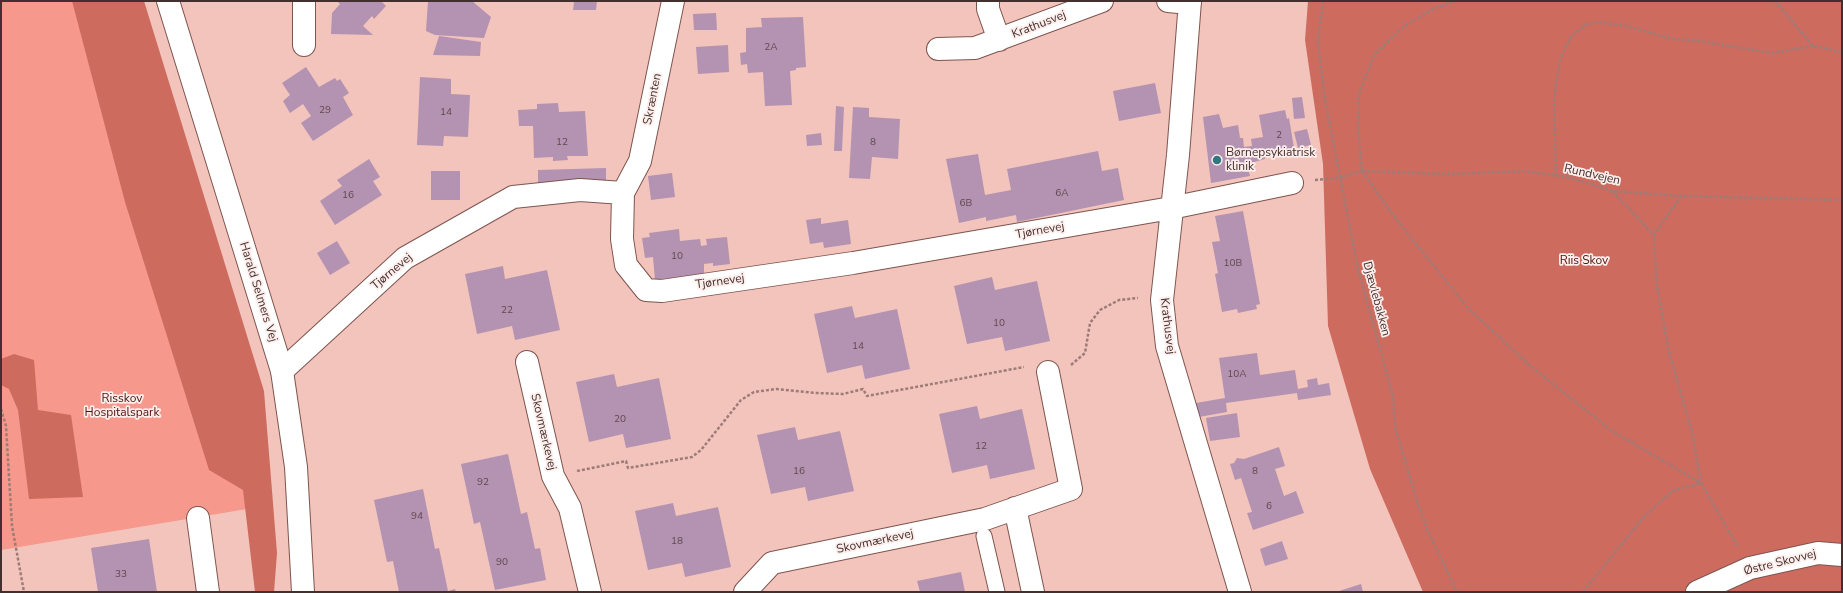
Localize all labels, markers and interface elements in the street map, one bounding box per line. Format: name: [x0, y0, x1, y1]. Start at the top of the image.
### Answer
street label: Krathusvej: [1010, 8, 1068, 42]
house number: 2A: [764, 42, 778, 54]
street label: Skrænten: [641, 72, 665, 126]
house number: 29: [319, 105, 331, 117]
house number: 14: [440, 107, 452, 119]
house number: 2: [1276, 130, 1282, 142]
house number: 12: [556, 137, 568, 149]
house number: 8: [870, 137, 876, 149]
place label: Børnepsykiatrisk klinik: [1226, 146, 1315, 174]
marker: Børnepsykiatrisk klinik: [1211, 154, 1223, 166]
street label: Rundvejen: [1563, 162, 1621, 188]
house number: 6A: [1055, 188, 1069, 200]
house number: 16: [342, 190, 354, 202]
house number: 6B: [960, 198, 972, 210]
street label: Tjørnevej: [1014, 220, 1066, 242]
street label: Harald Selmers Vej: [236, 240, 280, 344]
street label: Tjørnevej: [368, 251, 416, 293]
house number: 10: [671, 251, 683, 263]
park label: Riis Skov: [1560, 254, 1608, 268]
house number: 10B: [1224, 258, 1242, 270]
street label: Djævlebakken: [1359, 260, 1393, 338]
street label: Tjørnevej: [695, 271, 745, 293]
street label: Krathusvej: [1156, 297, 1178, 355]
house number: 22: [501, 305, 513, 317]
house number: 10: [993, 318, 1005, 330]
house number: 14: [852, 341, 864, 353]
house number: 10A: [1227, 369, 1247, 381]
park label: Risskov Hospitalspark: [85, 392, 159, 420]
street label: Skovmærkevej: [527, 392, 559, 472]
house number: 20: [614, 414, 626, 426]
house number: 12: [975, 441, 987, 453]
house number: 16: [793, 466, 805, 478]
house number: 8: [1252, 466, 1258, 478]
house number: 92: [477, 477, 489, 489]
house number: 6: [1266, 501, 1272, 513]
house number: 94: [411, 511, 423, 523]
street label: Skovmærkevej: [835, 527, 915, 557]
house number: 18: [671, 536, 683, 548]
street label: Østre Skovvej: [1742, 547, 1818, 579]
house number: 90: [496, 557, 508, 569]
house number: 33: [115, 569, 127, 581]

